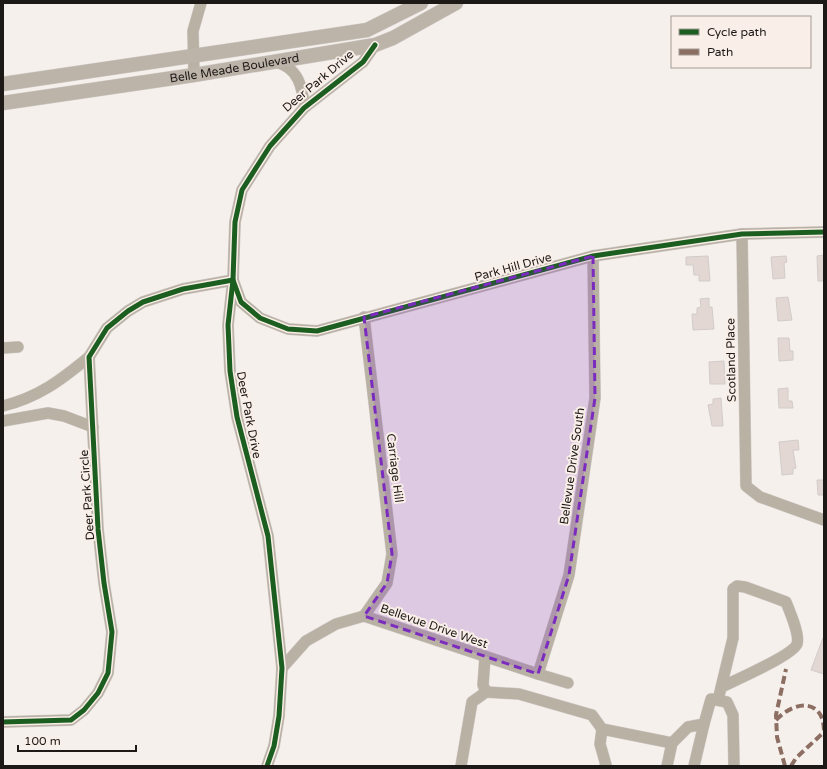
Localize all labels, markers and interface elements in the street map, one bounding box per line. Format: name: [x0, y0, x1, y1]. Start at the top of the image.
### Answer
legend: [671, 16, 811, 68]
text: Cycle path: [707, 25, 766, 39]
text: Path: [707, 45, 733, 59]
street label: Deer Park Drive: [280, 47, 357, 115]
street label: Belle Meade Boulevard: [169, 51, 300, 85]
street label: Park Hill Drive: [473, 250, 553, 284]
street label: Scotland Place: [723, 318, 739, 402]
street label: Deer Park Drive: [234, 370, 264, 460]
street label: Bellevue Drive South: [557, 407, 587, 525]
street label: Carriage Hill: [384, 433, 406, 503]
street label: Deer Park Circle: [77, 449, 97, 541]
street label: Bellevue Drive West: [378, 601, 490, 651]
scale bar: [18, 727, 136, 753]
text: 100 m: [24, 734, 61, 748]

